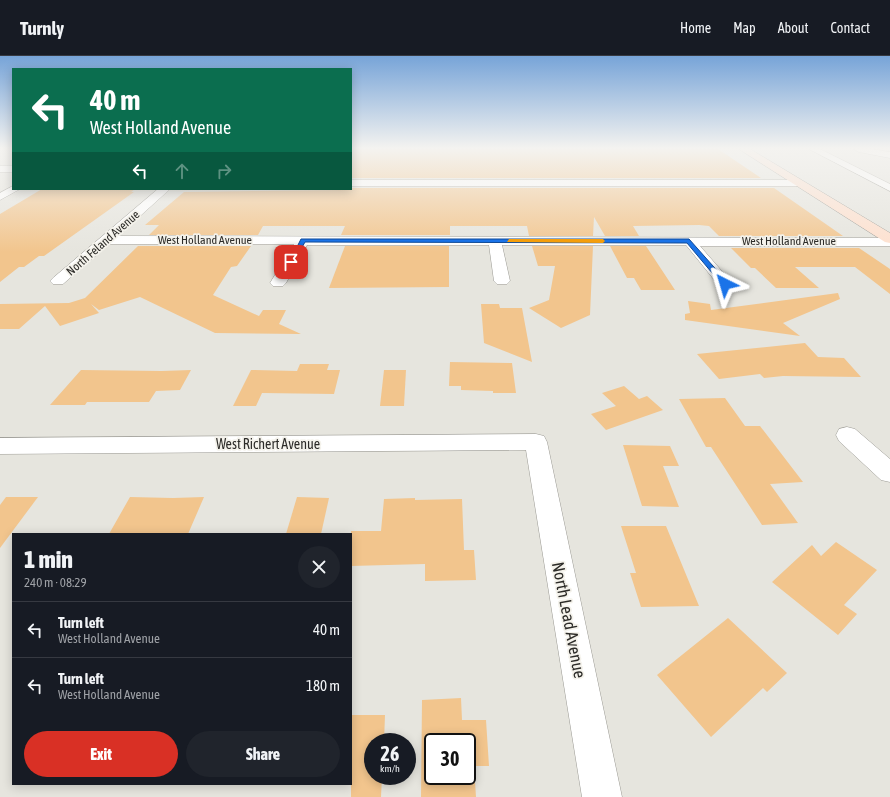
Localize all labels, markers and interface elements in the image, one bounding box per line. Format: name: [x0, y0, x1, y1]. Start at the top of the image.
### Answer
text: Turnly: [20, 17, 64, 39]
text: Home: [680, 20, 711, 36]
text: Map: [733, 20, 756, 36]
text: About: [778, 20, 809, 36]
text: Contact: [831, 20, 870, 36]
icon: left: [24, 84, 76, 136]
text: 40 m: [90, 84, 140, 116]
text: West Holland Avenue: [90, 117, 231, 138]
icon: left: [129, 160, 151, 182]
icon: ahead: [171, 160, 193, 182]
icon: right: [213, 160, 235, 182]
street label: North Feland Avenue: [64, 207, 142, 279]
street label: West Holland Avenue: [158, 233, 252, 247]
street label: West Holland Avenue: [742, 234, 836, 248]
pin: [274, 245, 308, 279]
icon: arrive: [280, 251, 302, 273]
position arrow: [704, 263, 746, 305]
street label: West Richert Avenue: [216, 436, 320, 452]
text: 1 min: [24, 546, 73, 573]
button: close: [298, 546, 340, 588]
street label: North Lead Avenue: [548, 560, 590, 680]
text: 240 m · 08:29: [24, 575, 87, 590]
text: Turn left: [58, 614, 104, 631]
icon: left: [24, 619, 46, 641]
text: 40 m: [313, 621, 340, 638]
text: West Holland Avenue: [58, 631, 160, 646]
text: Turn left: [58, 670, 104, 687]
icon: left: [24, 675, 46, 697]
text: 180 m: [306, 677, 340, 694]
text: West Holland Avenue: [58, 687, 160, 702]
button: Exit: [24, 731, 178, 777]
button: Share: [186, 731, 340, 777]
speed limit sign: 30: [424, 733, 476, 785]
text: 26: [381, 742, 399, 765]
text: km/h: [380, 763, 400, 774]

